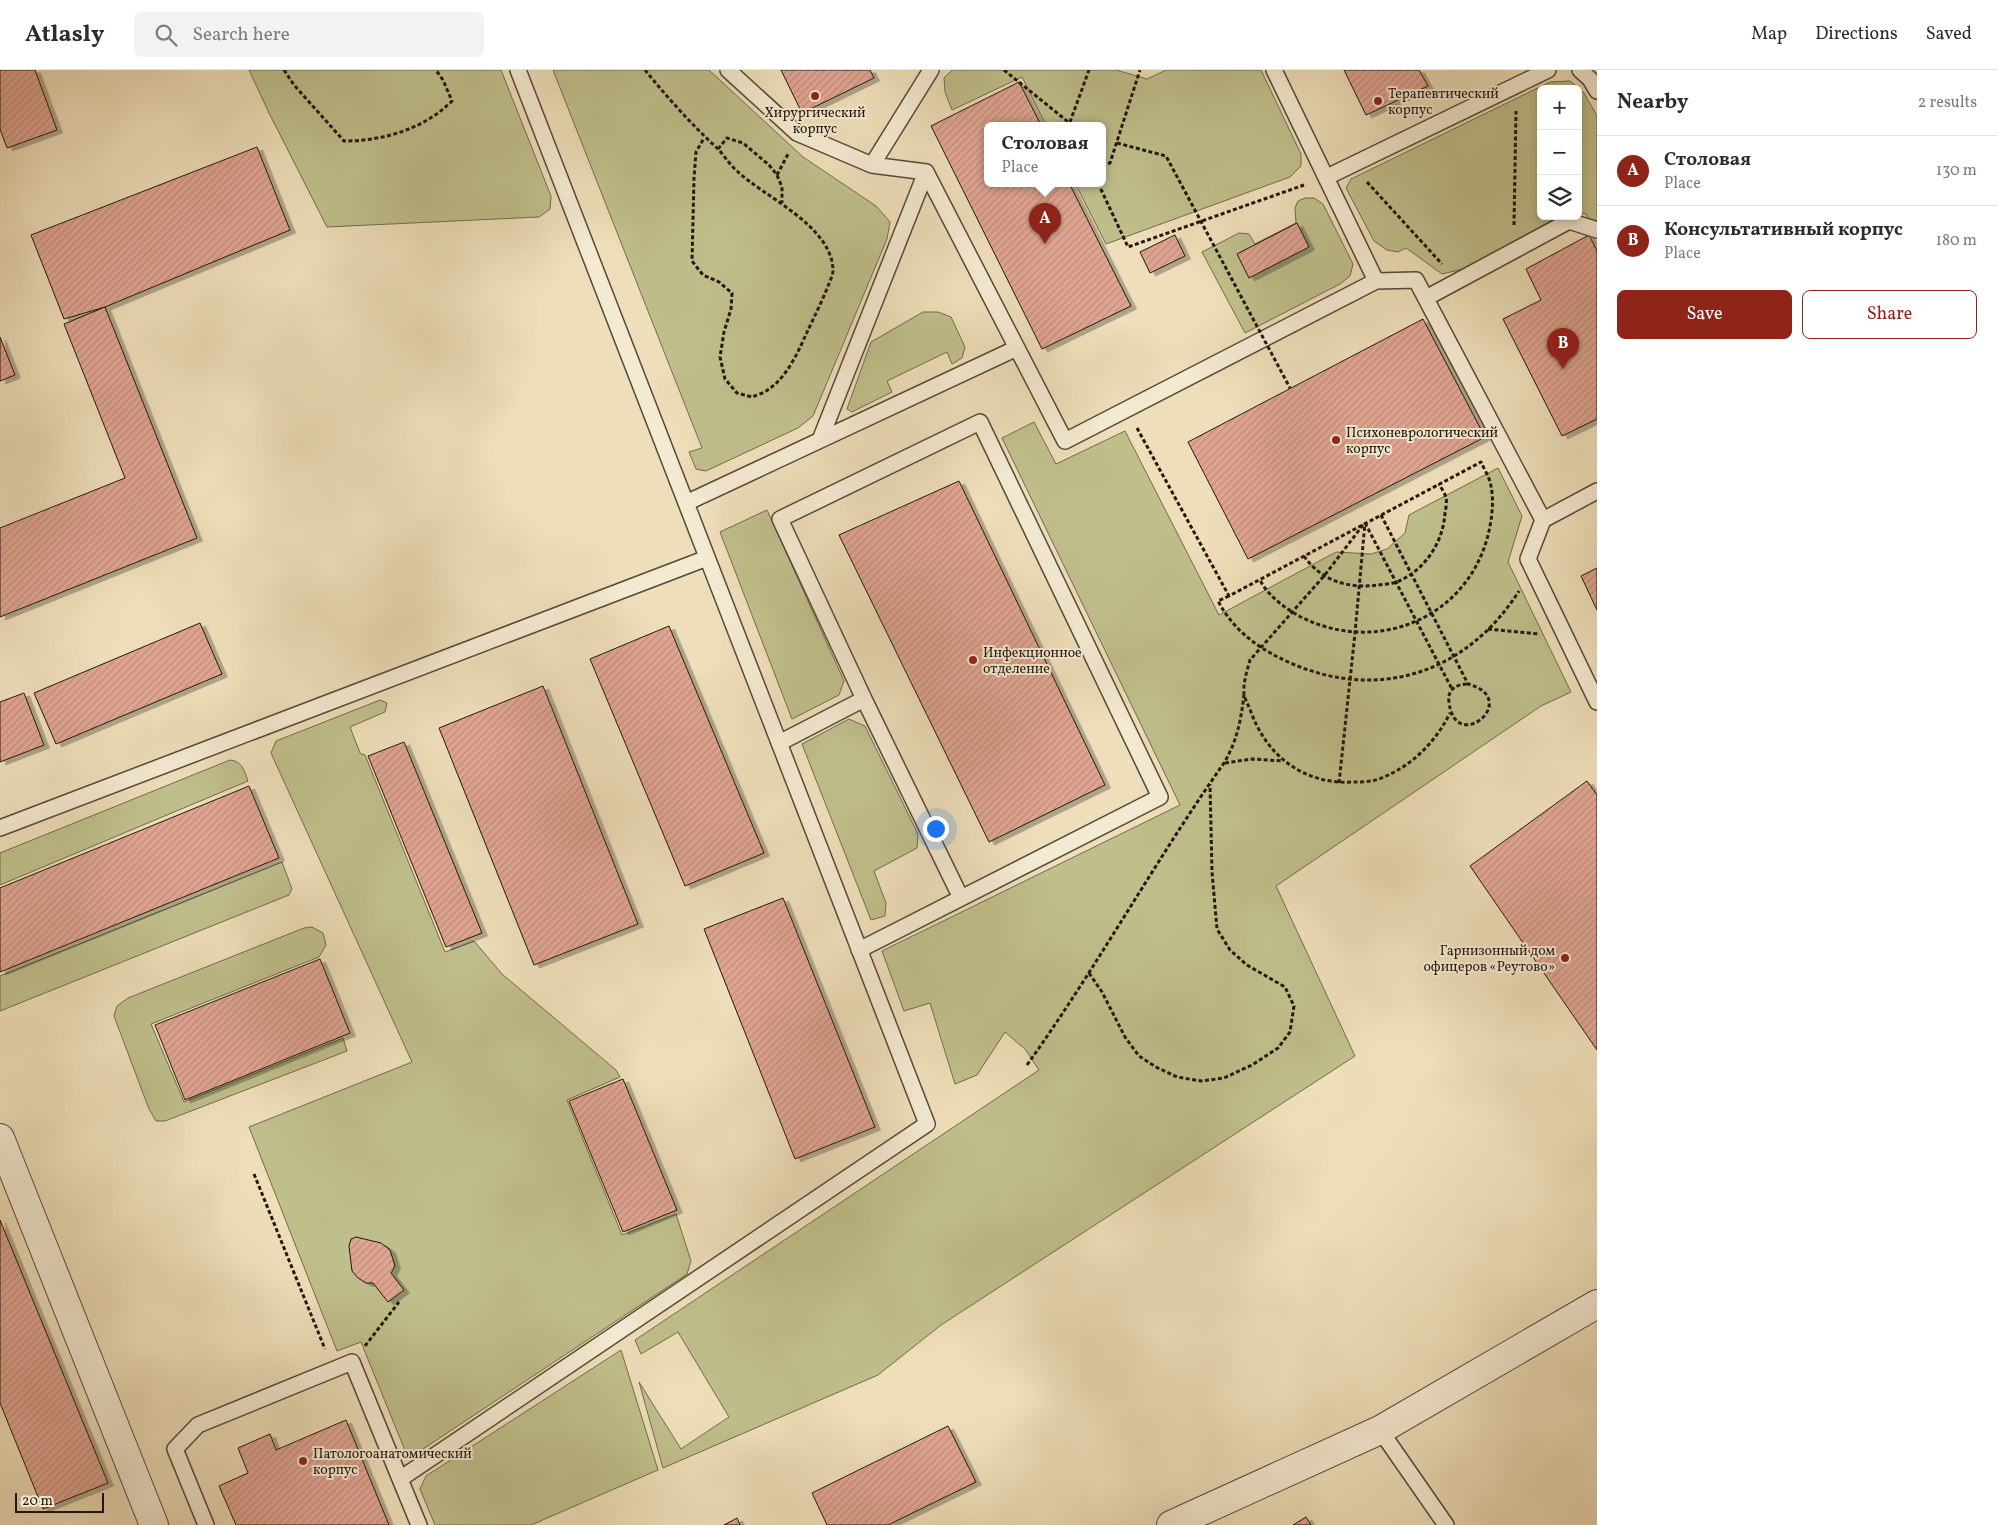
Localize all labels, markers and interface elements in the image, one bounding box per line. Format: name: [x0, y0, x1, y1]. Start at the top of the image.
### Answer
search box: [134, 12, 484, 57]
text: Atlasly: [25, 18, 104, 52]
icon: search: [152, 21, 180, 49]
text: Search here: [192, 22, 290, 48]
text: Map: [1751, 22, 1787, 47]
text: Directions: [1815, 22, 1898, 47]
text: Saved: [1926, 22, 1972, 47]
place label: Терапевтический корпус: [1388, 85, 1499, 120]
map controls: [1537, 85, 1582, 220]
button: +: [1537, 85, 1582, 130]
text: Nearby: [1617, 88, 1688, 117]
marker: Хирургический корпус: [809, 90, 821, 102]
text: 2 results: [1918, 92, 1977, 114]
marker: Терапевтический корпус: [1372, 95, 1384, 107]
place label: Хирургический корпус: [765, 104, 866, 139]
popup: [984, 122, 1106, 187]
button: −: [1537, 130, 1582, 175]
text: Столовая: [1001, 131, 1089, 157]
text: Столовая: [1664, 147, 1751, 173]
text: Place: [1001, 157, 1038, 179]
text: A: [1627, 160, 1639, 182]
text: 130 m: [1936, 160, 1977, 182]
text: Place: [1664, 173, 1701, 195]
button: layers: [1537, 175, 1582, 220]
pin: A: [1029, 203, 1061, 244]
text: Консультативный корпус: [1664, 217, 1903, 243]
text: B: [1628, 230, 1638, 252]
text: 180 m: [1936, 230, 1977, 252]
text: Place: [1664, 243, 1701, 265]
button: Save: [1617, 290, 1792, 339]
button: Share: [1802, 290, 1977, 339]
pin: B: [1547, 328, 1579, 369]
place label: Психоневрологический корпус: [1346, 424, 1498, 459]
marker: Психоневрологический корпус: [1330, 434, 1342, 446]
place label: Инфекционное отделение: [983, 644, 1082, 679]
marker: Инфекционное отделение: [967, 654, 979, 666]
your location: [923, 816, 949, 842]
place label: Гарнизонный дом офицеров «Реутово»: [1423, 942, 1555, 977]
marker: Гарнизонный дом офицеров «Реутово»: [1559, 952, 1571, 964]
place label: Патологоанатомический корпус: [313, 1445, 472, 1480]
marker: Патологоанатомический корпус: [297, 1455, 309, 1467]
scale bar: [15, 1490, 104, 1513]
text: 20 m: [22, 1492, 53, 1511]

